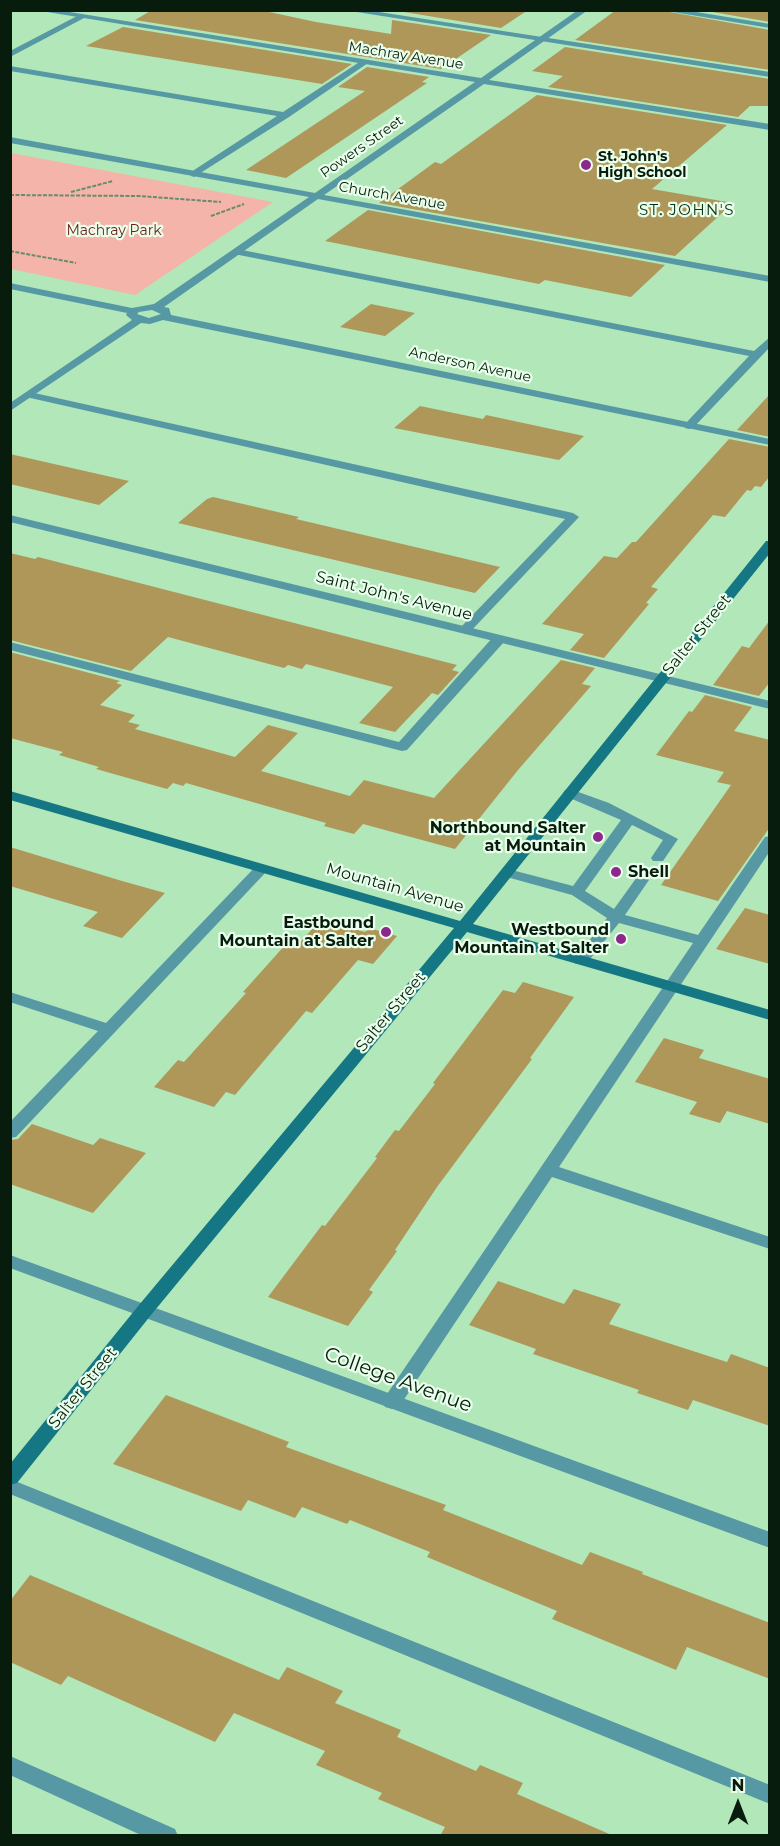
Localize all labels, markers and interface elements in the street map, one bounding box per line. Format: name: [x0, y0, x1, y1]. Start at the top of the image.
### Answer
street label: Machray Avenue: [347, 39, 465, 73]
street label: Powers Street: [317, 112, 407, 182]
place label: St. John's High School: [598, 149, 686, 182]
marker: St. John's High School: [579, 158, 593, 172]
street label: Church Avenue: [337, 178, 447, 214]
district label: ST. JOHN'S: [639, 202, 735, 220]
park label: Machray Park: [66, 223, 162, 239]
street label: Anderson Avenue: [407, 344, 533, 386]
street label: Saint John's Avenue: [314, 567, 474, 625]
street label: Salter Street: [659, 591, 735, 679]
place label: Northbound Salter at Mountain: [430, 818, 586, 856]
marker: Northbound Salter at Mountain: [591, 830, 605, 844]
street label: Mountain Avenue: [324, 859, 466, 917]
place label: Shell: [628, 862, 669, 882]
marker: Shell: [609, 865, 623, 879]
place label: Eastbound Mountain at Salter: [219, 913, 374, 951]
place label: Westbound Mountain at Salter: [454, 920, 609, 958]
marker: Eastbound Mountain at Salter: [379, 925, 393, 939]
marker: Westbound Mountain at Salter: [614, 932, 628, 946]
street label: Salter Street: [352, 968, 430, 1056]
street label: College Avenue: [321, 1342, 475, 1418]
street label: Salter Street: [45, 1344, 121, 1432]
north arrow: [708, 1774, 768, 1834]
text: N: [732, 1776, 744, 1795]

